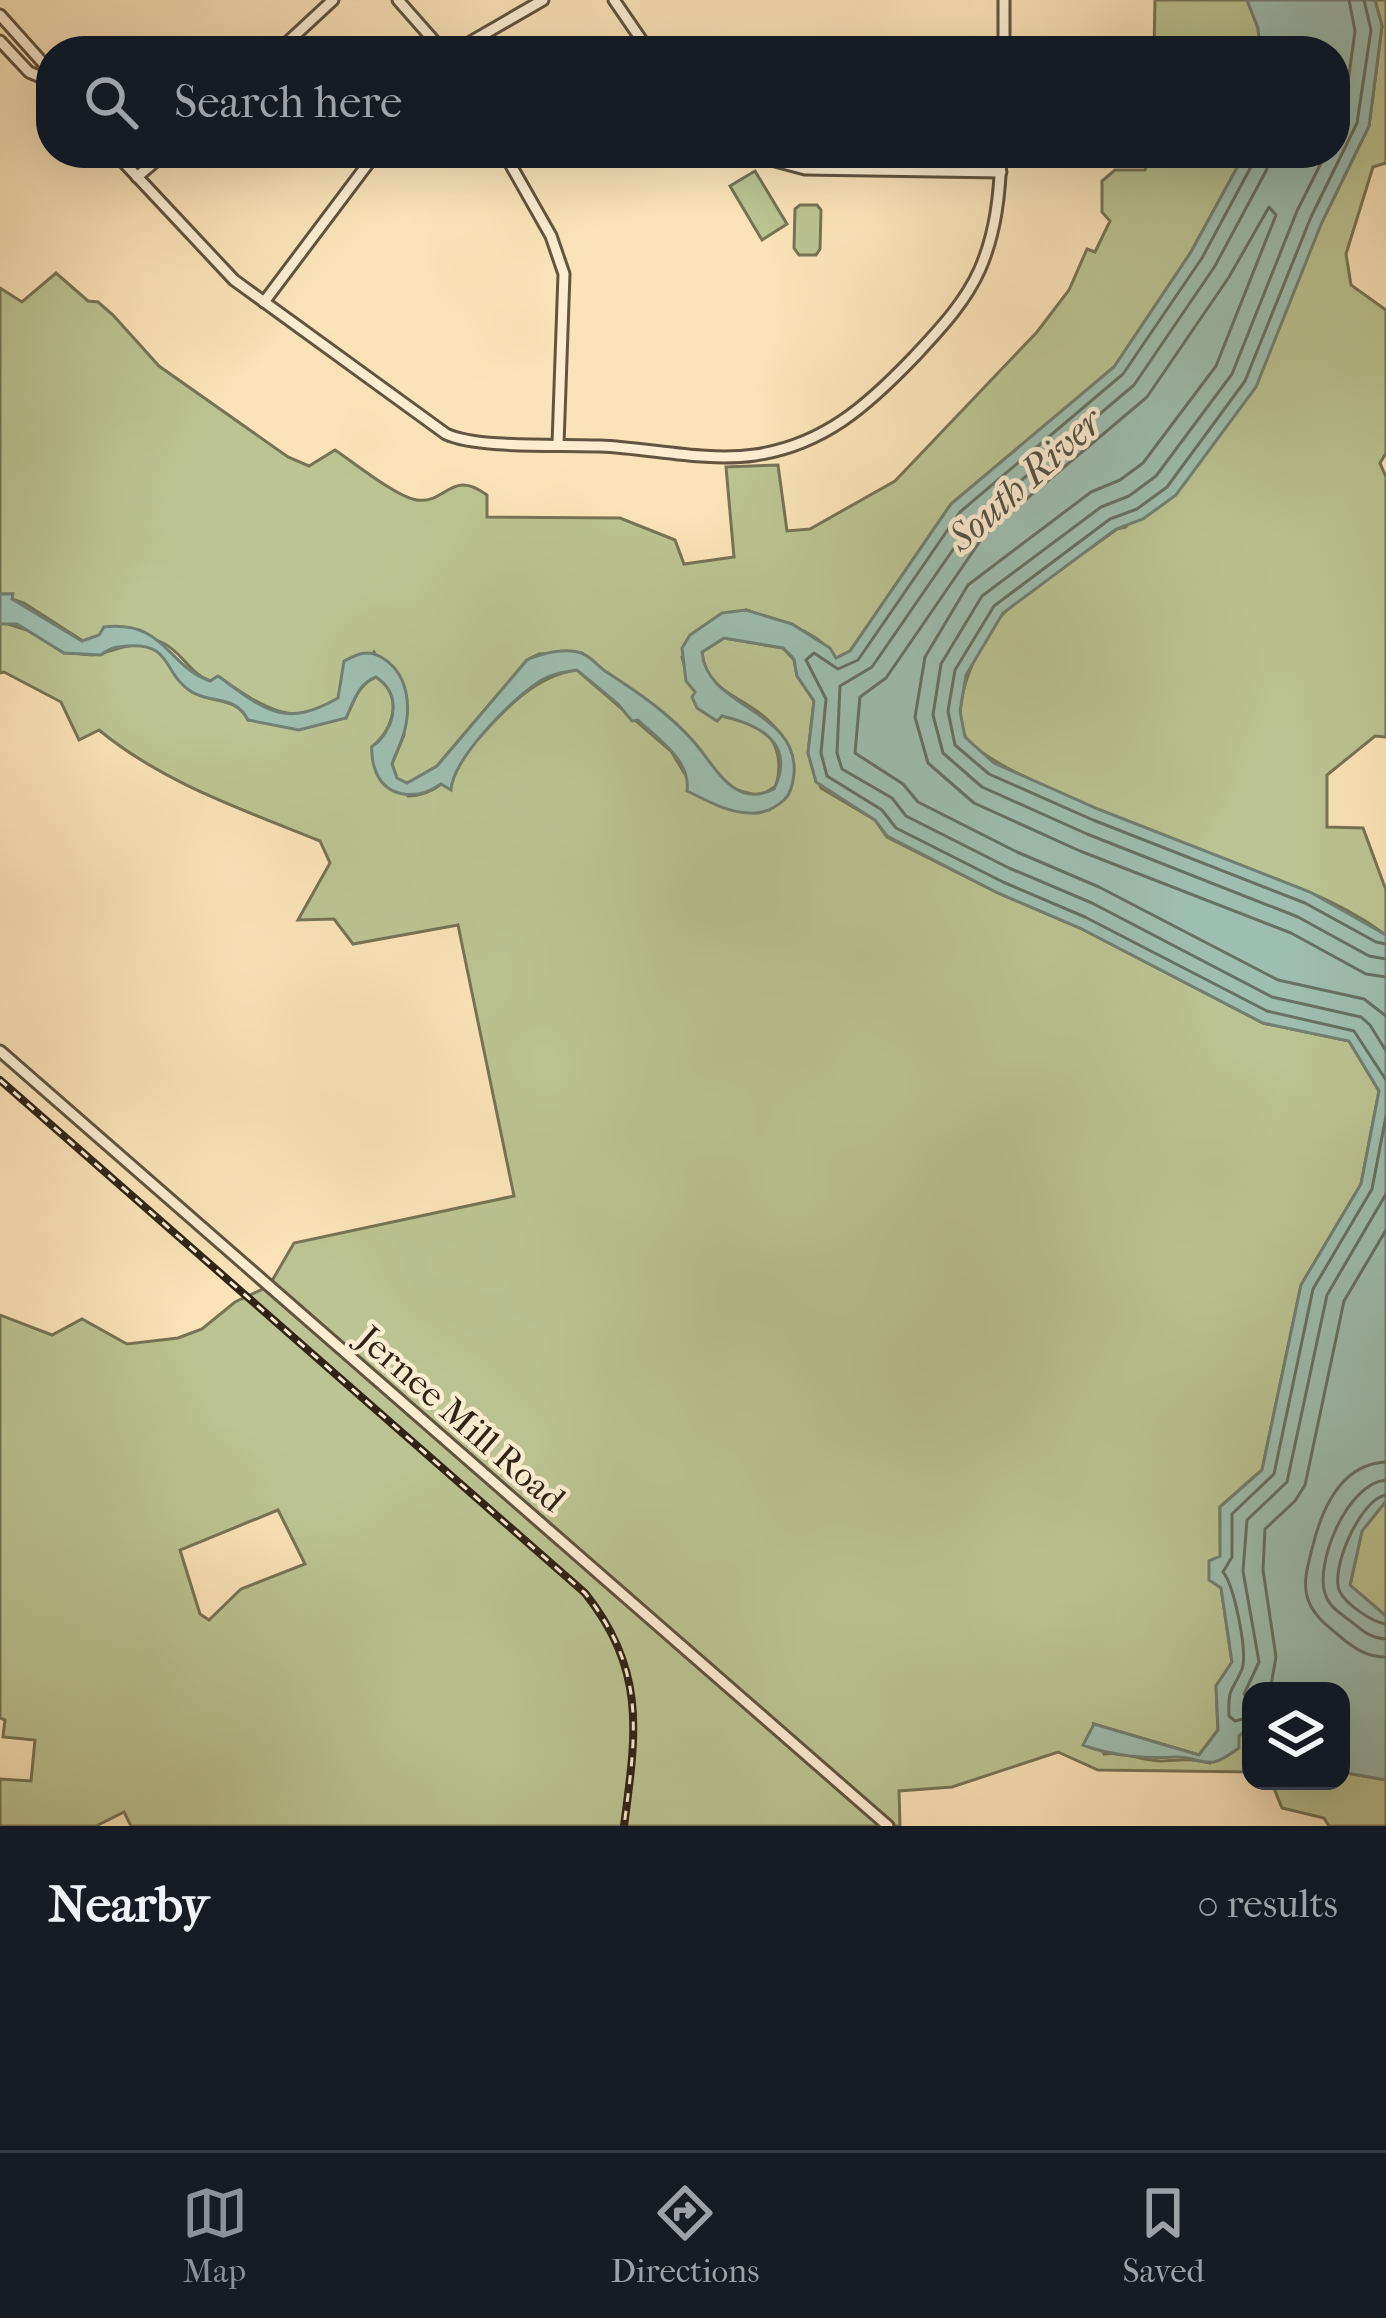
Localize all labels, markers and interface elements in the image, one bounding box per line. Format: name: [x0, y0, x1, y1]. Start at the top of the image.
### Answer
search box: [36, 36, 1350, 168]
icon: search: [78, 69, 144, 135]
text: Search here: [174, 76, 402, 129]
water label: South River: [937, 397, 1113, 561]
street label: Jernee Mill Road: [347, 1315, 574, 1521]
map controls: [1242, 1682, 1350, 1790]
button: layers: [1242, 1682, 1350, 1790]
text: Nearby: [48, 1874, 209, 1934]
text: 0 results: [1197, 1881, 1338, 1927]
tab: Map: [182, 2180, 248, 2291]
tab: Directions: [611, 2180, 759, 2291]
tab: Saved: [1123, 2180, 1204, 2291]

